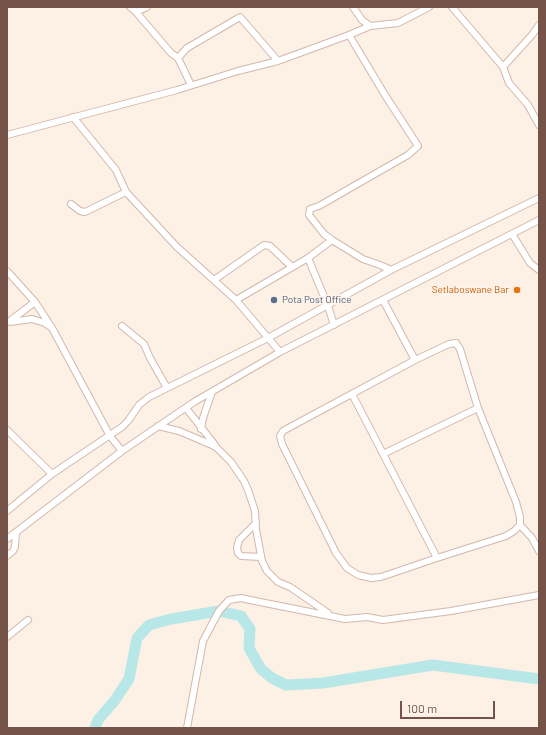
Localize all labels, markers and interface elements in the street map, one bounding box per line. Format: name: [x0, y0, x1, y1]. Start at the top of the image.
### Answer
place label: Setlaboswane Bar: [432, 284, 509, 296]
marker: Setlaboswane Bar: [512, 285, 522, 295]
place label: Pota Post Office: [282, 294, 352, 306]
marker: Pota Post Office: [269, 295, 279, 305]
scale bar: [402, 693, 497, 719]
text: 100 m: [407, 701, 437, 715]

